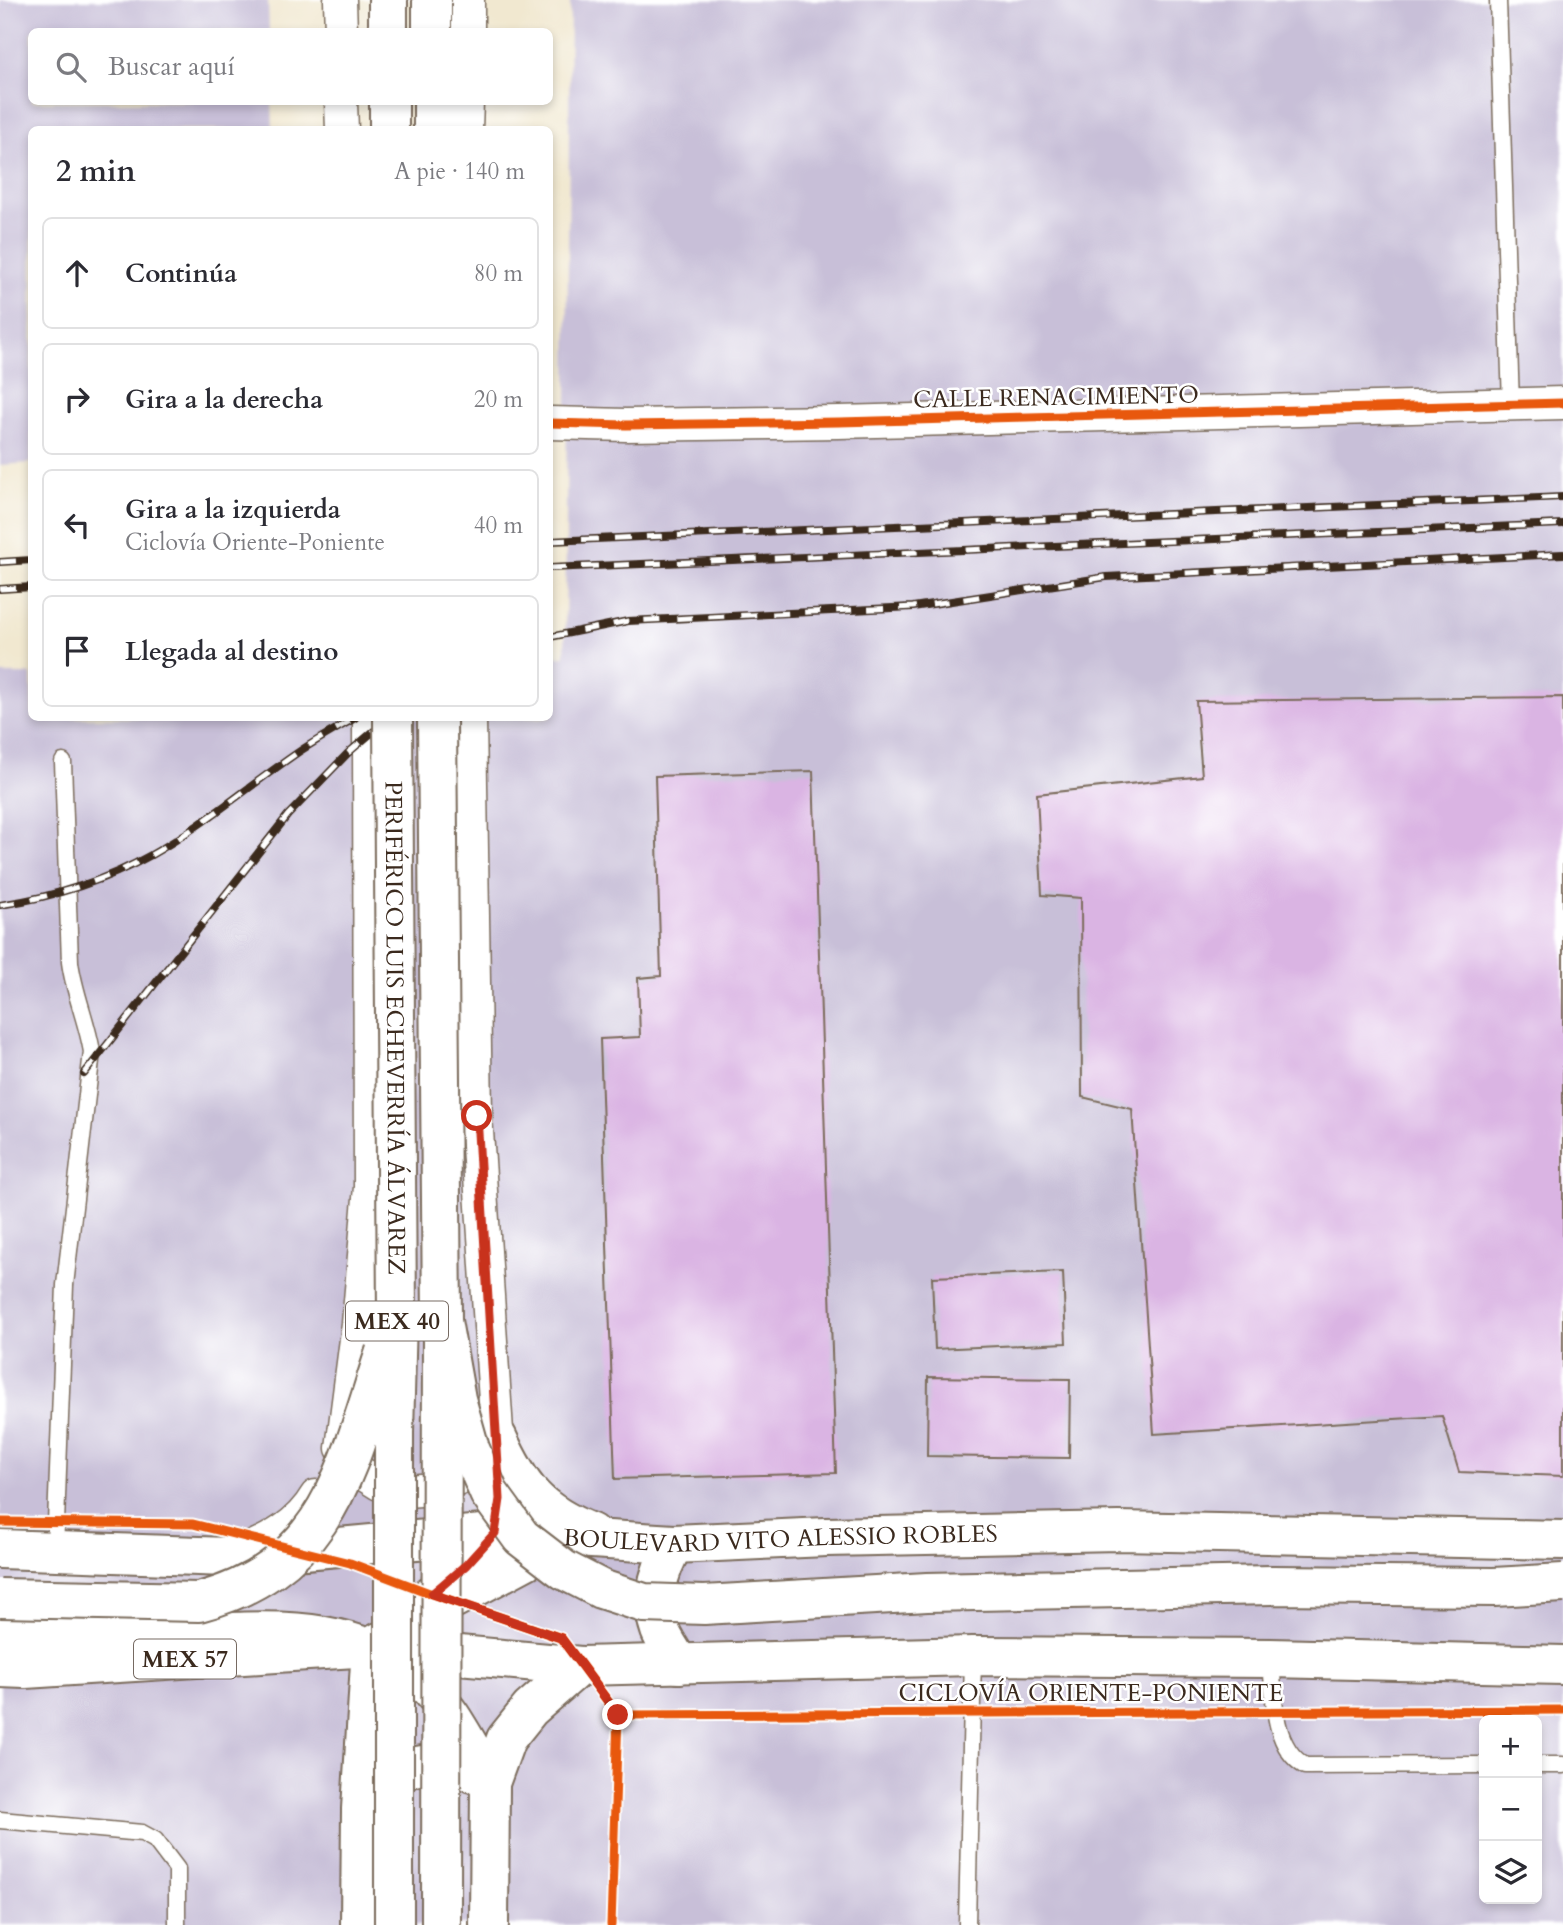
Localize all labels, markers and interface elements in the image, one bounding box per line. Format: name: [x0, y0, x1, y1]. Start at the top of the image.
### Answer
search box: [28, 28, 553, 105]
icon: search: [52, 48, 90, 86]
text: Buscar aquí: [108, 49, 235, 84]
text: 2 min: [56, 151, 136, 192]
text: A pie · 140 m: [394, 156, 525, 187]
icon: ahead: [58, 254, 96, 292]
text: Continúa: [125, 256, 237, 291]
text: 80 m: [474, 258, 523, 289]
street label: CALLE RENACIMIENTO: [913, 379, 1199, 416]
icon: right: [58, 380, 96, 418]
text: Gira a la derecha: [125, 382, 323, 417]
text: 20 m: [474, 384, 523, 415]
text: Gira a la izquierda: [125, 492, 341, 527]
icon: left: [58, 506, 96, 544]
text: 40 m: [474, 510, 523, 541]
text: Ciclovía Oriente-Poniente: [125, 527, 385, 558]
icon: arrive: [58, 632, 96, 670]
text: Llegada al destino: [125, 634, 339, 669]
street label: PERIFÉRICO LUIS ECHEVERRÍA ÁLVAREZ: [376, 781, 413, 1275]
route start: [461, 1100, 492, 1131]
road number: MEX 40: [346, 1302, 448, 1340]
street label: BOULEVARD VITO ALESSIO ROBLES: [562, 1517, 998, 1561]
road number: MEX 57: [134, 1640, 236, 1678]
street label: CICLOVÍA ORIENTE-PONIENTE: [899, 1677, 1283, 1710]
route end: [602, 1699, 633, 1730]
map controls: [1479, 1715, 1542, 1904]
button: +: [1479, 1715, 1542, 1778]
button: −: [1479, 1778, 1542, 1841]
button: layers: [1479, 1841, 1542, 1904]

